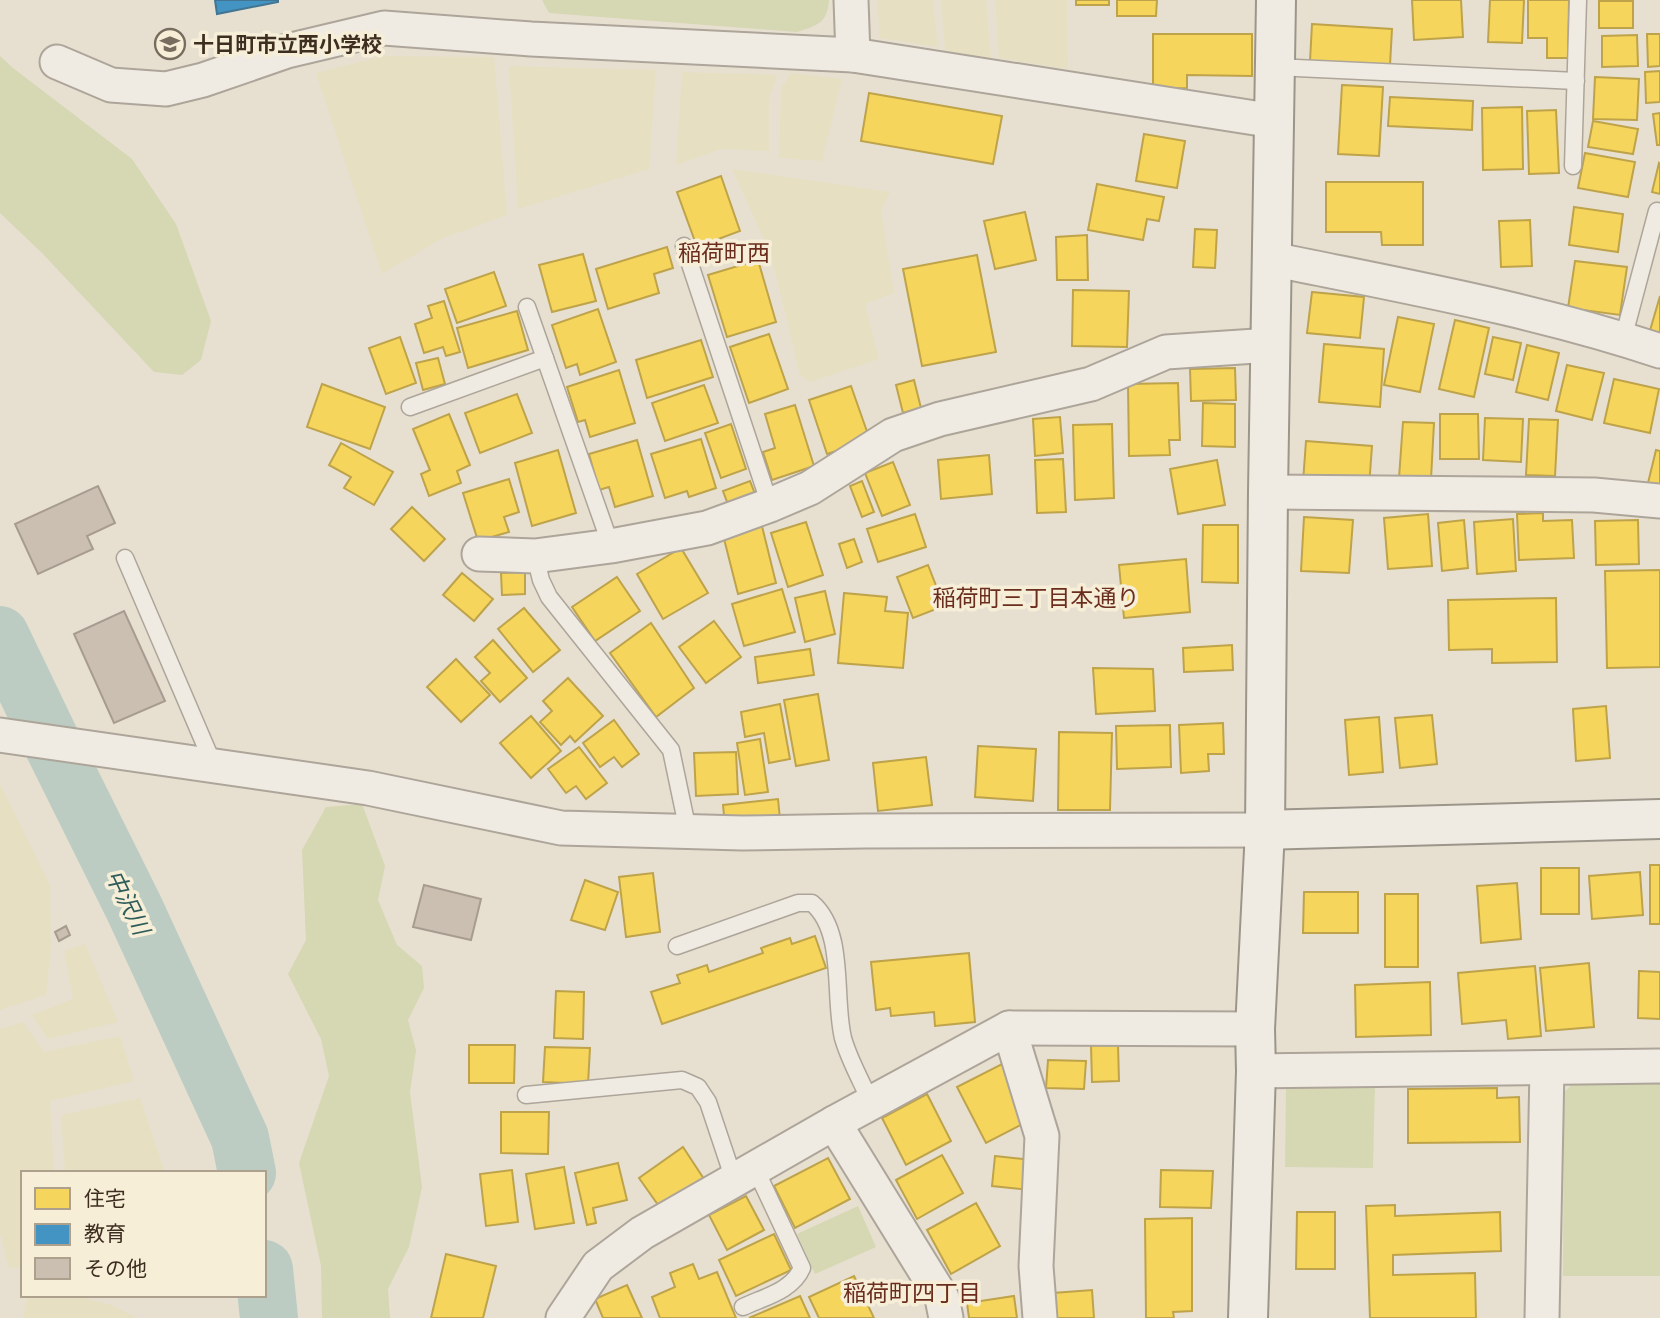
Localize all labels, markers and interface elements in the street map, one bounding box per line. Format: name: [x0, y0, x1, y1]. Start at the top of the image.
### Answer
school or university icon: 十日町市立西小学校: [153, 27, 187, 61]
place label: 十日町市立西小学校: [193, 30, 382, 58]
district label: 稲荷町西: [678, 237, 770, 268]
district label: 稲荷町三丁目本通り: [933, 582, 1140, 613]
water label: 中沢川: [99, 864, 158, 942]
legend: [21, 1171, 266, 1297]
text: 住宅: [84, 1184, 126, 1212]
text: 教育: [84, 1219, 126, 1247]
text: その他: [84, 1254, 147, 1282]
district label: 稲荷町四丁目: [843, 1277, 981, 1308]

